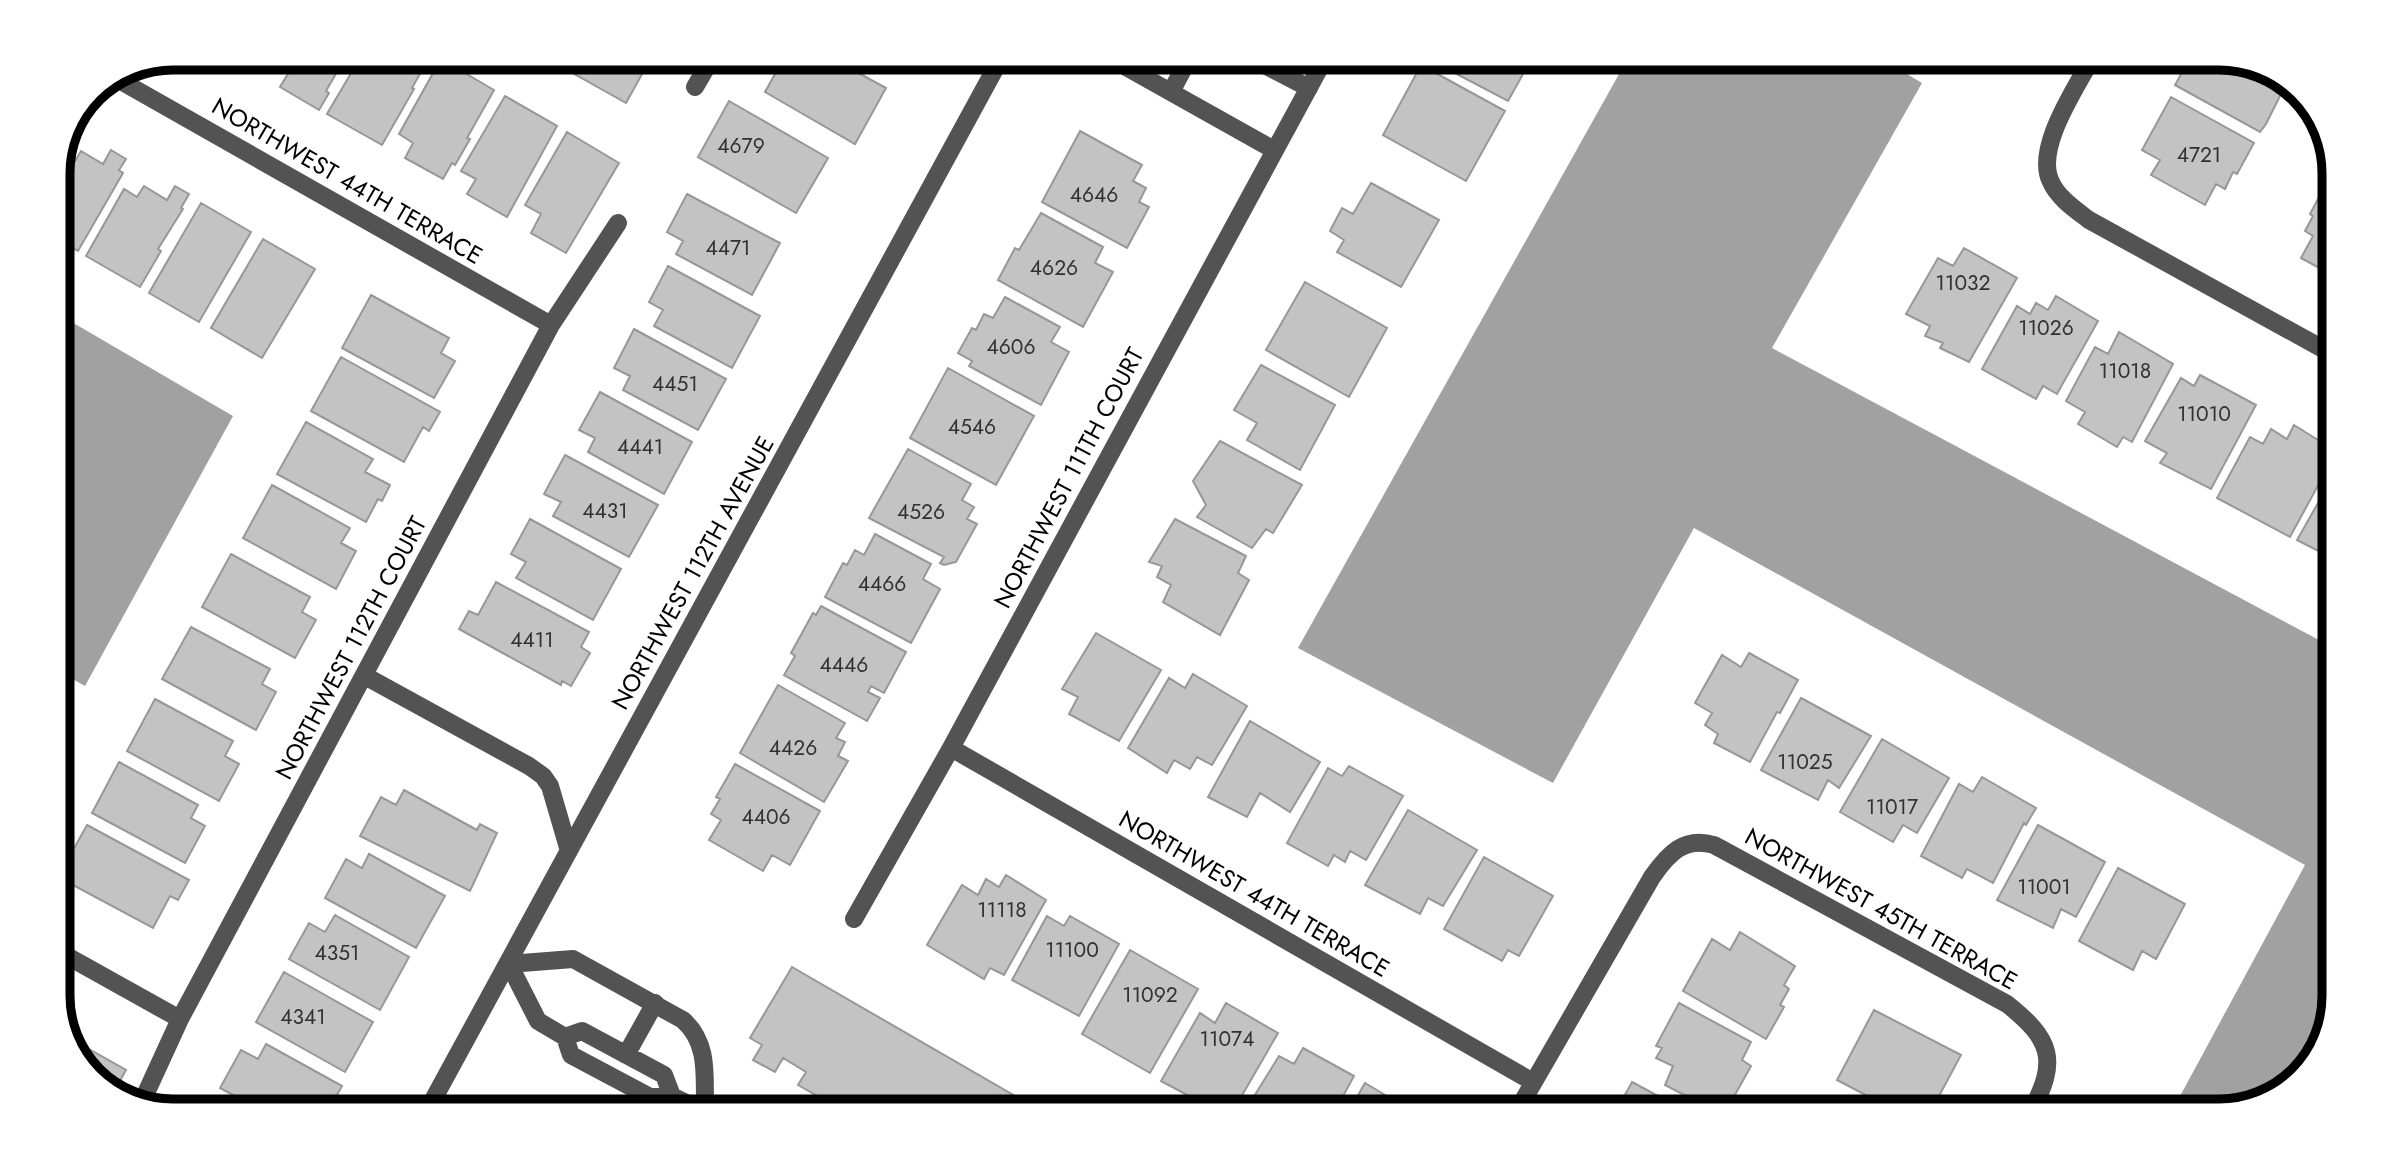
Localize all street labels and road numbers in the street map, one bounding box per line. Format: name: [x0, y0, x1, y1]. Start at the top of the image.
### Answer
street label: NORTHWEST 44TH TERRACE: [205, 89, 489, 273]
street label: NORTHWEST 111TH COURT: [985, 341, 1152, 614]
street label: NORTHWEST 112TH AVENUE: [603, 430, 782, 716]
street label: NORTHWEST 112TH COURT: [266, 510, 435, 786]
street label: NORTHWEST 44TH TERRACE: [1112, 802, 1396, 986]
street label: NORTHWEST 45TH TERRACE: [1739, 819, 2024, 998]

